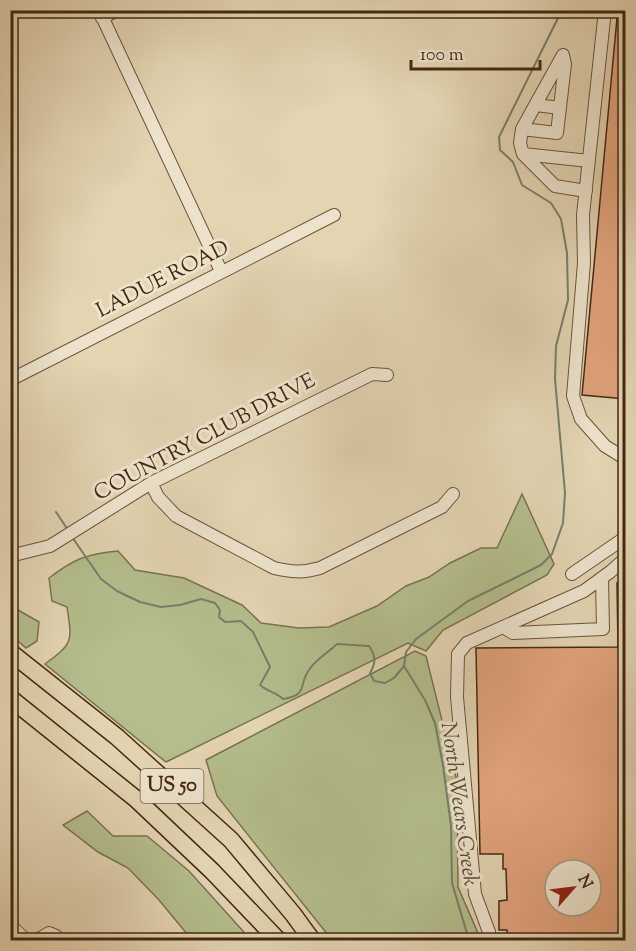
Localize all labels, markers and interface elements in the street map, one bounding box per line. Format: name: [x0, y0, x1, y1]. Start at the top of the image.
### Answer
scale bar: [411, 33, 540, 71]
text: 100 m: [420, 43, 464, 69]
street label: LADUE ROAD: [91, 234, 235, 326]
street label: COUNTRY CLUB DRIVE: [89, 367, 321, 509]
water label: North Wears Creek: [431, 720, 485, 888]
road number: US 50: [140, 769, 204, 803]
north arrow: [543, 858, 603, 918]
text: N: [571, 871, 597, 893]

